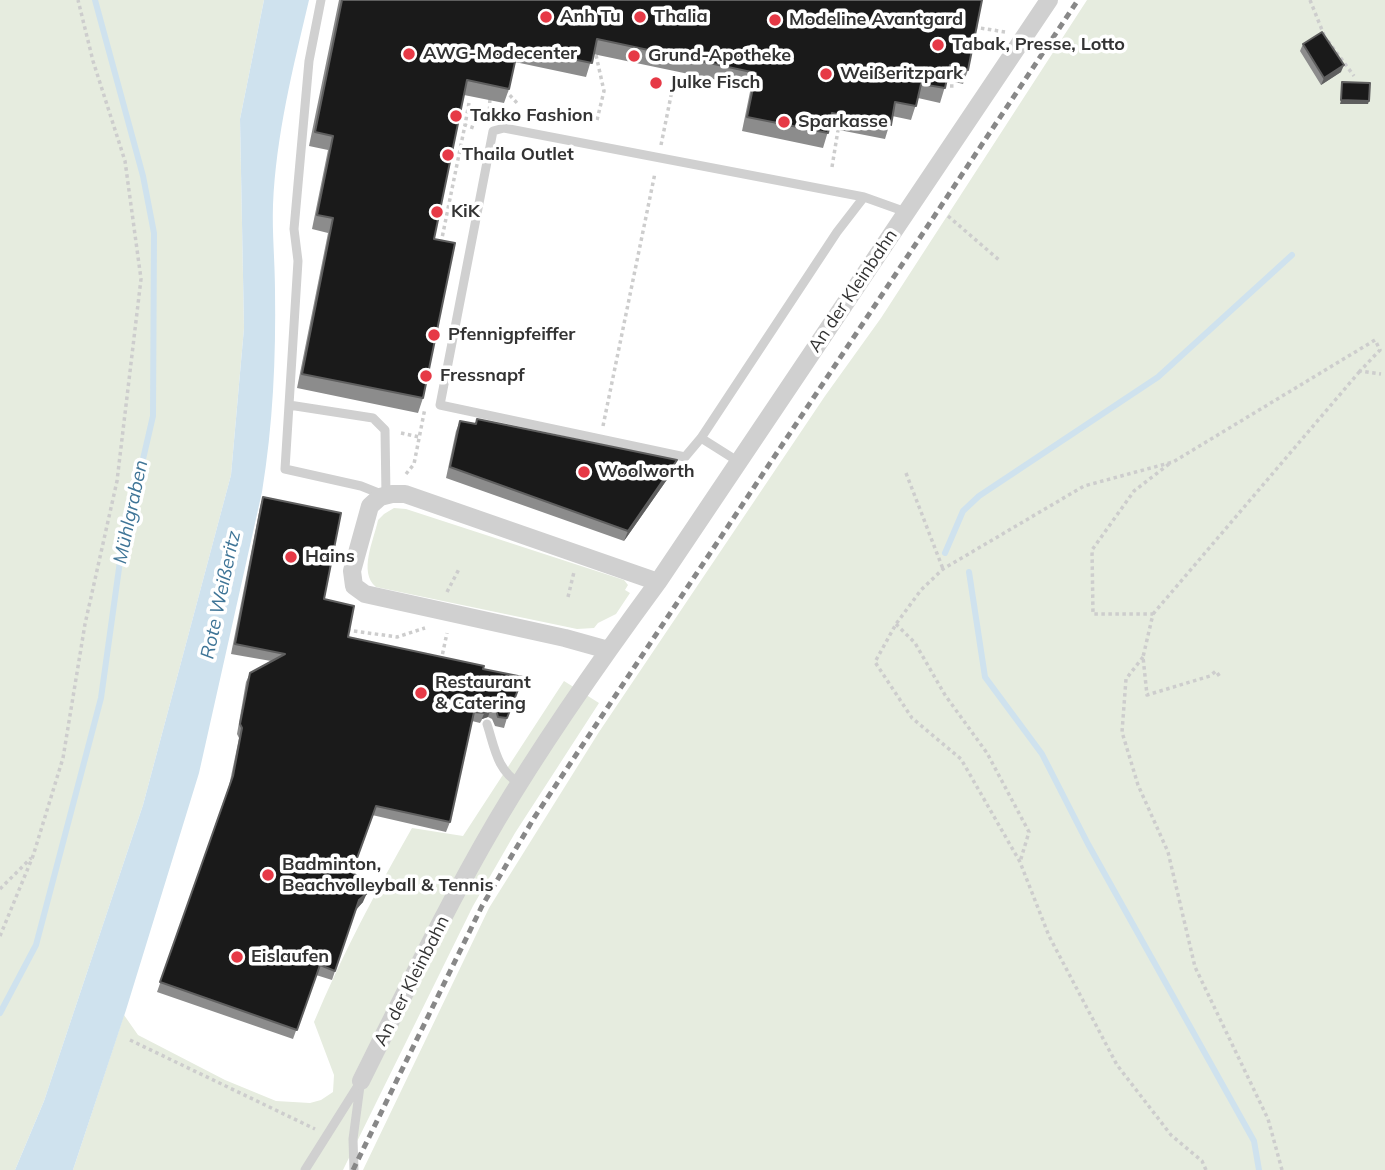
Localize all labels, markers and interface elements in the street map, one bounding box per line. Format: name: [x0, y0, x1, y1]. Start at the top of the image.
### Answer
place label: Anh Tu: [560, 6, 621, 28]
place label: Thalia: [654, 6, 708, 28]
marker: Anh Tu: [538, 9, 554, 25]
marker: Thalia: [632, 9, 648, 25]
place label: Modeline Avantgard: [789, 9, 963, 31]
marker: Modeline Avantgard: [767, 12, 783, 28]
place label: Tabak, Presse, Lotto: [952, 34, 1125, 56]
marker: Tabak, Presse, Lotto: [930, 37, 946, 53]
place label: AWG-Modecenter: [423, 43, 577, 65]
place label: Grund-Apotheke: [648, 45, 791, 67]
marker: AWG-Modecenter: [401, 46, 417, 62]
marker: Grund-Apotheke: [626, 48, 642, 64]
place label: Weißeritzpark: [840, 63, 963, 85]
marker: Weißeritzpark: [818, 66, 834, 82]
place label: Julke Fisch: [670, 72, 760, 94]
marker: Julke Fisch: [648, 75, 664, 91]
place label: Takko Fashion: [470, 105, 593, 127]
marker: Takko Fashion: [448, 108, 464, 124]
place label: Sparkasse: [798, 111, 888, 133]
marker: Sparkasse: [776, 114, 792, 130]
place label: Thaila Outlet: [462, 144, 574, 166]
marker: Thaila Outlet: [440, 147, 456, 163]
place label: KiK: [451, 201, 480, 223]
marker: KiK: [429, 204, 445, 220]
street label: An der Kleinbahn: [804, 226, 902, 356]
place label: Pfennigpfeiffer: [448, 324, 575, 346]
marker: Pfennigpfeiffer: [426, 327, 442, 343]
place label: Fressnapf: [440, 365, 525, 387]
marker: Fressnapf: [418, 368, 434, 384]
water label: Mühlgraben: [109, 458, 153, 566]
place label: Woolworth: [598, 461, 695, 483]
marker: Woolworth: [576, 464, 592, 480]
water label: Rote Weißeritz: [196, 529, 246, 661]
place label: Hains: [305, 546, 355, 568]
marker: Hains: [283, 549, 299, 565]
place label: Restaurant & Catering: [435, 672, 531, 714]
marker: Restaurant & Catering: [413, 685, 429, 701]
place label: Badminton, Beachvolleyball & Tennis: [282, 854, 493, 896]
marker: Badminton, Beachvolleyball & Tennis: [260, 867, 276, 883]
street label: An der Kleinbahn: [370, 912, 454, 1050]
place label: Eislaufen: [251, 946, 329, 968]
marker: Eislaufen: [229, 949, 245, 965]

